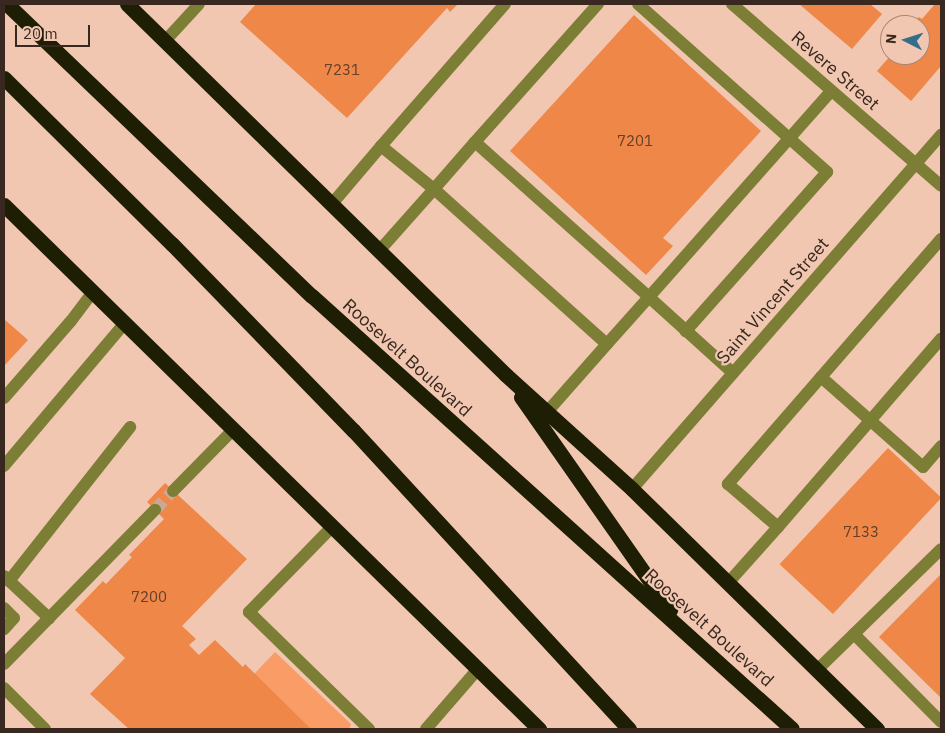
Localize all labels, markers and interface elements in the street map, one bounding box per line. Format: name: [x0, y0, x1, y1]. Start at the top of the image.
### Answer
scale bar: [18, 15, 92, 47]
north arrow: [880, 15, 930, 65]
text: 20 m: [23, 24, 58, 43]
street label: Revere Street: [787, 27, 883, 115]
text: N: [882, 33, 900, 45]
house number: 7231: [324, 61, 360, 79]
house number: 7201: [617, 132, 653, 150]
street label: Saint Vincent Street: [712, 234, 834, 368]
street label: Roosevelt Boulevard: [338, 294, 476, 422]
house number: 7133: [843, 523, 879, 541]
street label: Roosevelt Boulevard: [640, 564, 778, 692]
house number: 7200: [131, 588, 167, 606]

